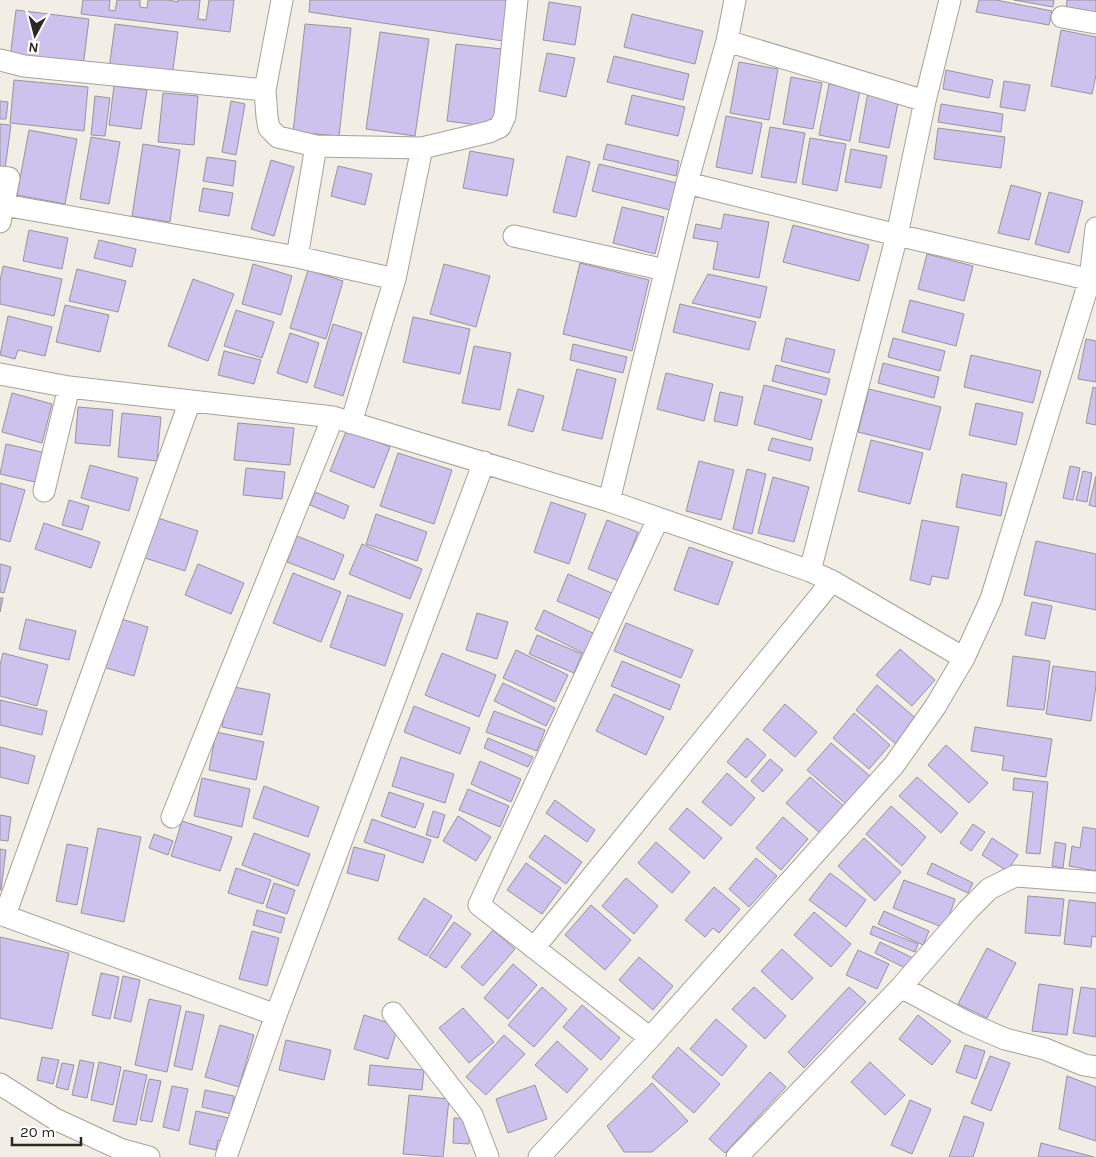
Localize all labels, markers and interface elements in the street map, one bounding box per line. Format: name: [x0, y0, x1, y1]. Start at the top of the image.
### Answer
north arrow: [10, 10, 60, 60]
text: N: [27, 38, 39, 56]
scale bar: [12, 1114, 81, 1146]
text: 20 m: [20, 1123, 55, 1141]

